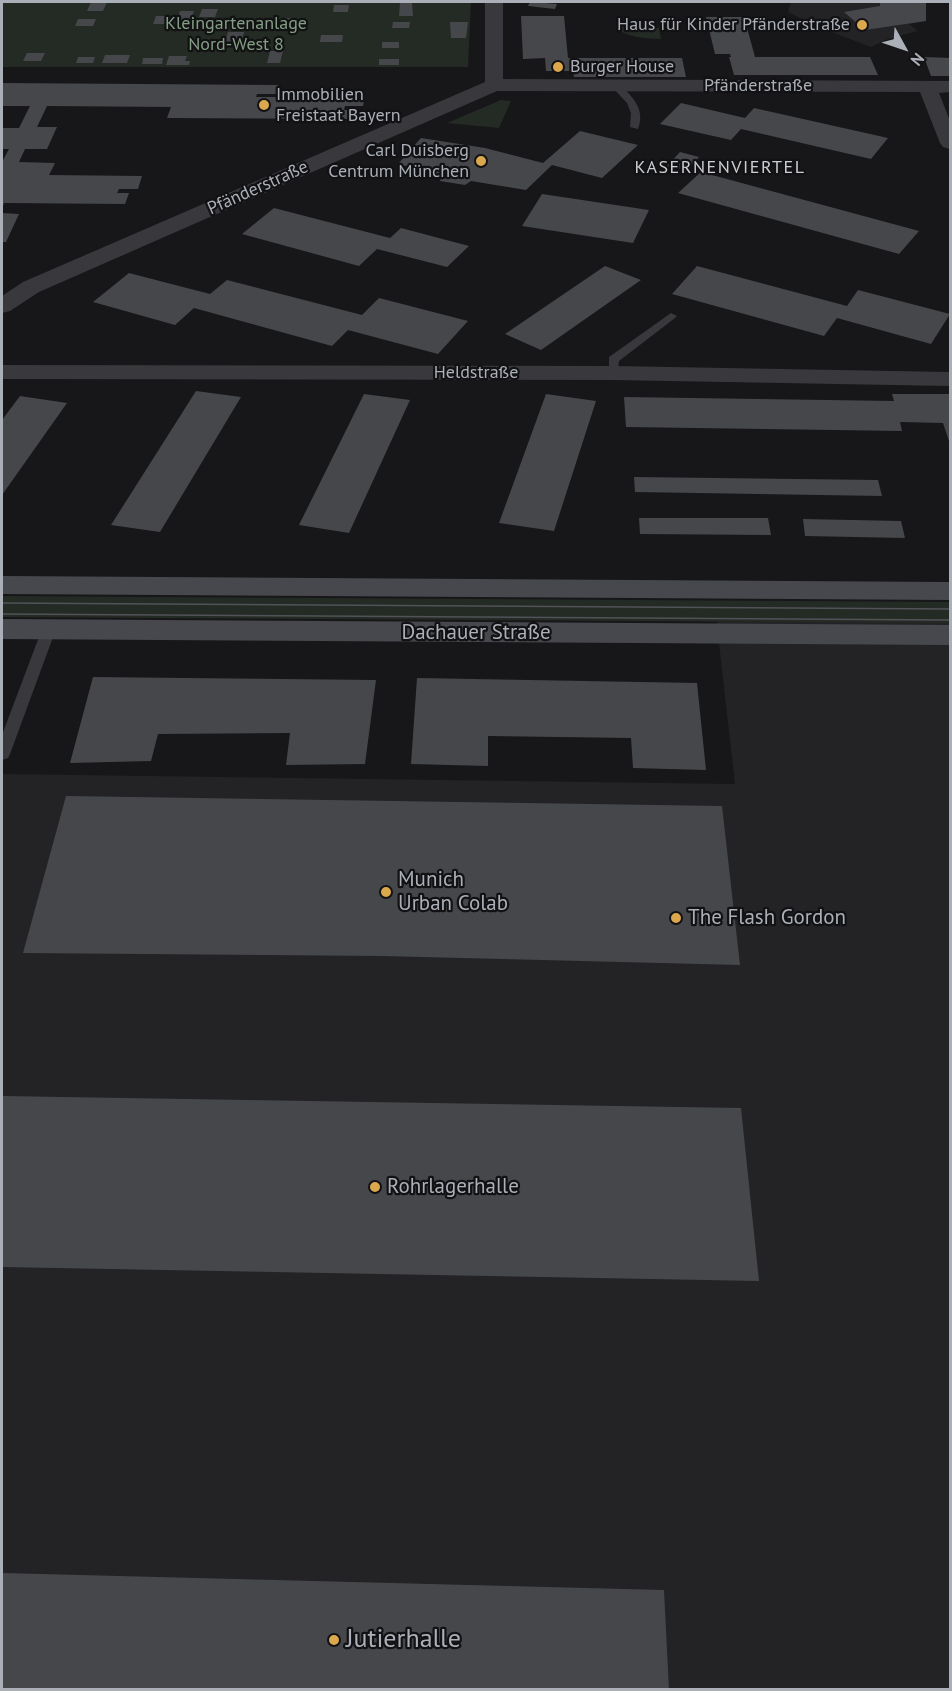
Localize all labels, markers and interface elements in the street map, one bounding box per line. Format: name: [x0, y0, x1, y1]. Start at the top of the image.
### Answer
park label: Kleingartenanlage Nord-West 8: [165, 13, 307, 56]
place label: Haus für Kinder Pfänderstraße: [617, 14, 850, 36]
marker: Haus für Kinder Pfänderstraße: [855, 18, 869, 32]
north arrow: [874, 18, 934, 78]
text: N: [907, 49, 929, 70]
place label: Burger House: [570, 56, 674, 78]
marker: Burger House: [551, 60, 565, 74]
street label: Pfänderstraße: [704, 75, 812, 97]
place label: Immobilien Freistaat Bayern: [276, 84, 401, 127]
marker: Immobilien Freistaat Bayern: [257, 98, 271, 112]
place label: Carl Duisberg Centrum München: [328, 140, 469, 182]
marker: Carl Duisberg Centrum München: [474, 154, 488, 168]
street label: Pfänderstraße: [204, 156, 312, 220]
district label: KASERNENVIERTEL: [635, 157, 805, 179]
street label: Heldstraße: [434, 362, 518, 384]
street label: Dachauer Straße: [401, 620, 551, 646]
place label: Munich Urban Colab: [398, 867, 508, 917]
marker: Munich Urban Colab: [379, 885, 393, 899]
place label: The Flash Gordon: [688, 905, 846, 931]
marker: The Flash Gordon: [669, 911, 683, 925]
place label: Rohrlagerhalle: [387, 1174, 519, 1200]
marker: Rohrlagerhalle: [368, 1180, 382, 1194]
place label: Jutierhalle: [346, 1624, 461, 1656]
marker: Jutierhalle: [327, 1633, 341, 1647]

